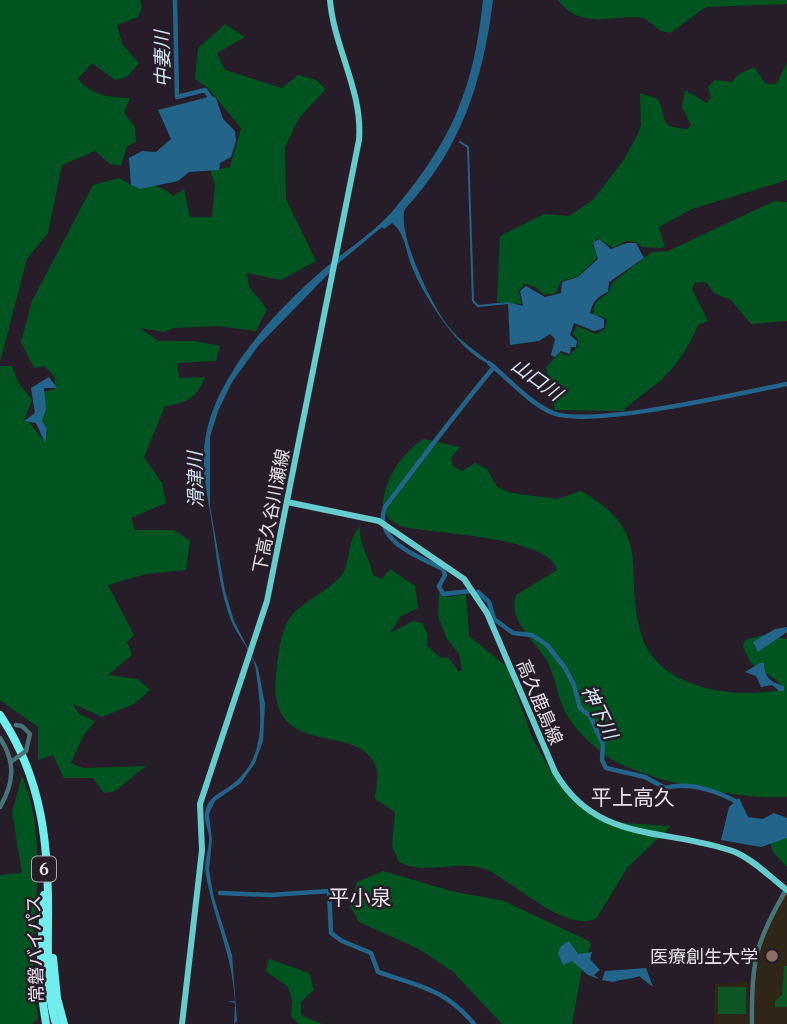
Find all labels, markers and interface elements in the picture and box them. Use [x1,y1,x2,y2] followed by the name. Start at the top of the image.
[149,28,174,88] water label: 中妻川
[507,353,569,407] water label: 山口川
[248,447,294,575] street label: 下高久谷川瀬線
[182,449,207,509] water label: 滑津川
[512,656,568,748] street label: 高久鹿島線
[577,681,624,745] water label: 神下川
[591,784,675,811] district label: 平上高久
[32,856,56,882] road number: 6
[329,884,392,911] district label: 平小泉
[22,895,48,1003] street label: 常磐バイパス
[650,945,758,968] place label: 医療創生大学
[764,948,780,964] marker: 医療創生大学

